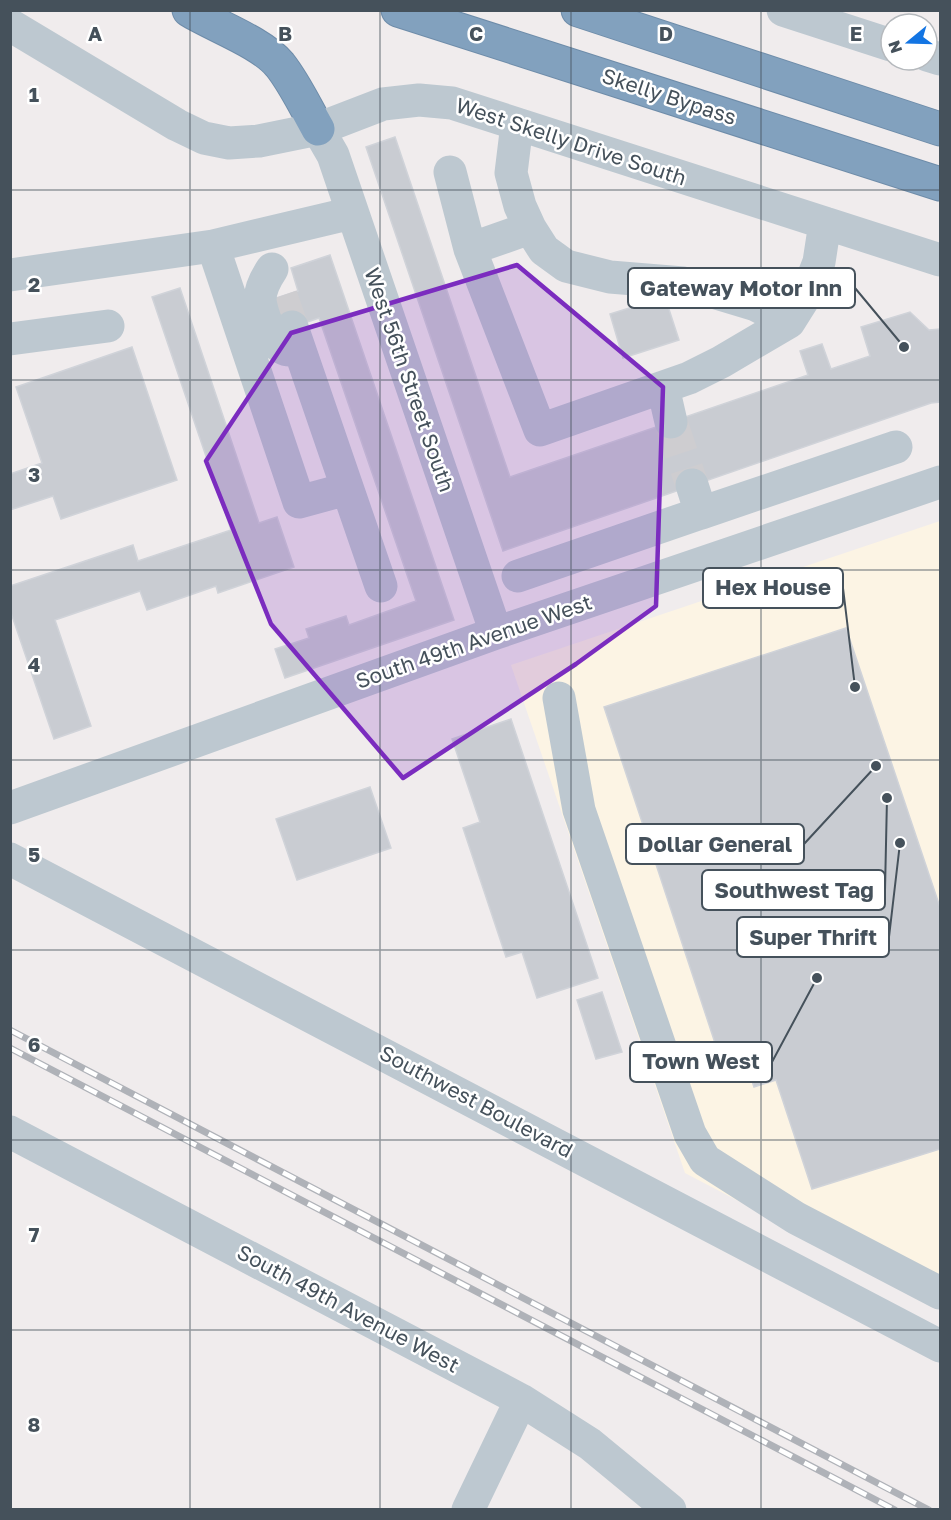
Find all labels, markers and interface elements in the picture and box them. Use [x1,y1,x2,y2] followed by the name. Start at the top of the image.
[879,12,939,72] north arrow
[88,21,102,45] text: A
[278,21,292,45] text: B
[469,21,483,45] text: C
[659,21,673,45] text: D
[850,21,862,45] text: E
[883,38,906,56] text: N
[599,62,740,130] street label: Skelly Bypass
[29,82,39,106] text: 1
[453,91,690,191] street label: West Skelly Drive South
[359,264,461,495] street label: West 56th Street South
[628,268,855,308] callout: Gateway Motor Inn
[28,272,40,296] text: 2
[640,274,842,301] text: Gateway Motor Inn
[28,462,40,486] text: 3
[703,568,843,608] callout: Hex House
[715,573,831,600] text: Hex House
[352,588,595,694] street label: South 49th Avenue West
[28,652,40,676] text: 4
[626,824,804,864] callout: Dollar General
[638,830,792,857] text: Dollar General
[28,842,40,866] text: 5
[702,870,885,910] callout: Southwest Tag
[714,876,874,903] text: Southwest Tag
[737,917,889,957] callout: Super Thrift
[749,923,877,950] text: Super Thrift
[28,1032,40,1056] text: 6
[375,1039,578,1163] street label: Southwest Boulevard
[630,1042,772,1082] callout: Town West
[642,1047,760,1074] text: Town West
[29,1222,40,1246] text: 7
[233,1238,464,1378] street label: South 49th Avenue West
[28,1412,40,1436] text: 8

